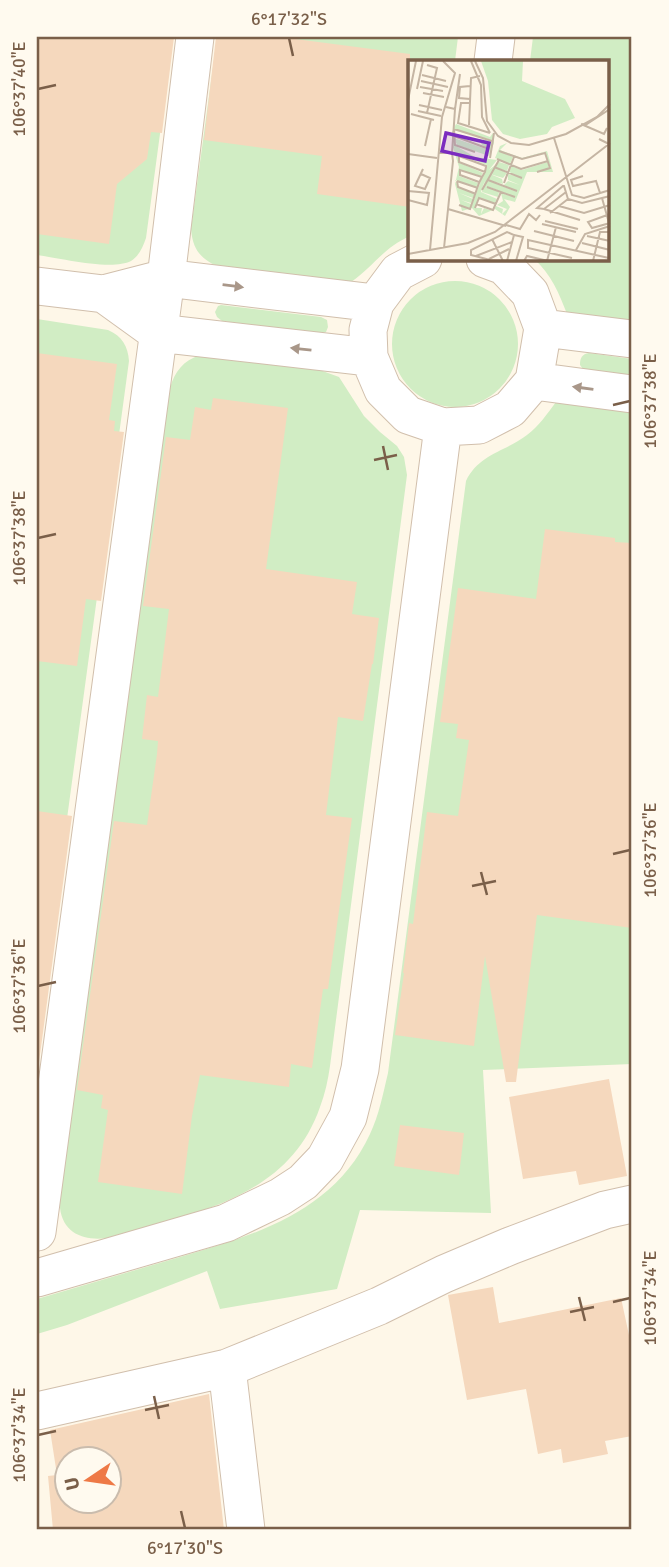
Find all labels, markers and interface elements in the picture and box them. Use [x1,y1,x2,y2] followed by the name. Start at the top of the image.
[251,8,327,30] text: 6°17'32"S
[8,41,30,137] text: 106°37'40"E
[408,60,610,261] inset map
[222,280,244,291] one-way arrow
[290,343,312,354] one-way arrow
[639,353,661,449] text: 106°37'38"E
[572,382,594,393] one-way arrow
[8,490,30,586] text: 106°37'38"E
[639,802,661,898] text: 106°37'36"E
[8,938,30,1034] text: 106°37'36"E
[639,1250,661,1346] text: 106°37'34"E
[8,1387,30,1483] text: 106°37'34"E
[52,1444,122,1514] north arrow
[59,1475,86,1493] text: U
[147,1537,223,1559] text: 6°17'30"S

